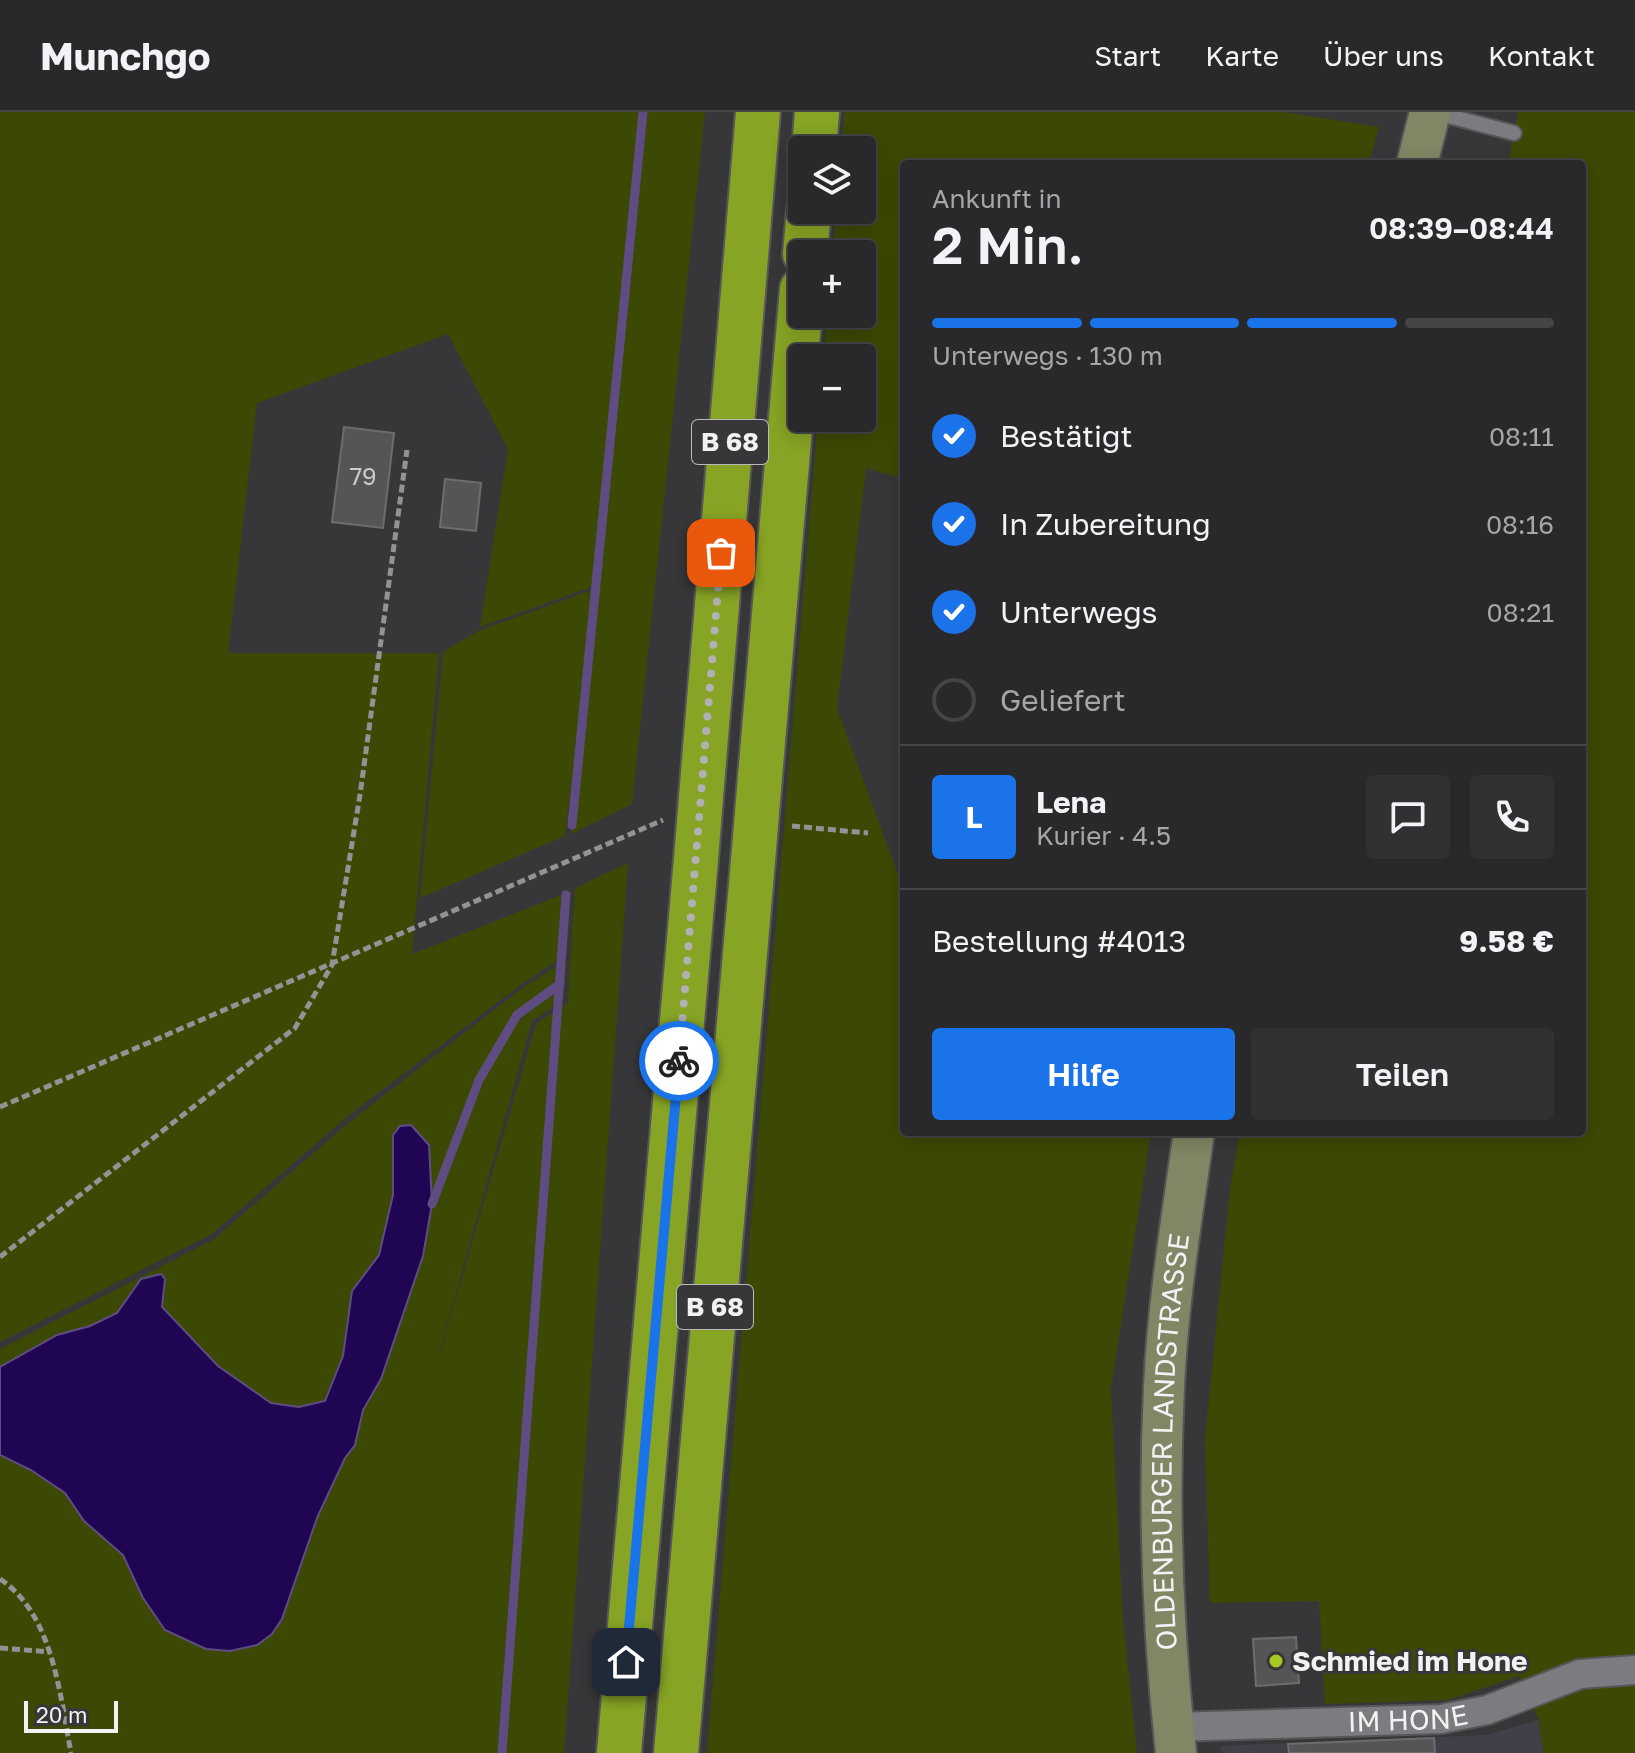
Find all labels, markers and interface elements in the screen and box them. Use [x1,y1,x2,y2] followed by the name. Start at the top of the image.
[40,33,210,78] text: Munchgo
[1094,39,1161,72] text: Start
[1205,39,1279,72] text: Karte
[1323,39,1444,72] text: Über uns
[1488,39,1595,72] text: Kontakt
[788,136,876,432] map controls
[788,136,876,224] button: layers
[932,183,1061,214] text: Ankunft in
[1369,210,1554,246] text: 08:39–08:44
[932,213,1084,275] text: 2 Min.
[788,240,876,328] button: +
[932,340,1163,371] text: Unterwegs · 130 m
[788,344,876,432] button: −
[932,414,976,458] icon: check
[1000,418,1133,454] text: Bestätigt
[692,420,768,464] road number: B 68
[1489,421,1554,452] text: 08:11
[349,461,377,490] house number: 79
[932,502,976,546] icon: check
[1000,506,1211,542] text: In Zubereitung
[1486,509,1554,540] text: 08:16
[687,519,755,587] pin
[699,531,743,575] icon: bag
[932,590,976,634] icon: check
[1000,594,1158,630] text: Unterwegs
[1487,597,1554,628] text: 08:21
[1000,682,1126,718] text: Geliefert
[1366,775,1450,859] button: chat
[1470,775,1554,859] button: phone
[1036,784,1106,820] text: Lena
[965,799,983,835] text: L
[1036,820,1171,851] text: Kurier · 4.5
[932,923,1186,959] text: Bestellung #4013
[1459,923,1554,959] text: 9.58 €
[639,1021,719,1101] courier
[932,1028,1235,1120] button: Hilfe
[1251,1028,1554,1120] button: Teilen
[657,1039,701,1083] icon: bike
[1144,1231,1195,1651] street label: OLDENBURGER LANDSTRASSE
[677,1285,753,1329] road number: B 68
[592,1628,660,1696] pin
[604,1640,648,1684] icon: home
[1292,1644,1527,1677] place label: Schmied im Hone
[1267,1652,1285,1670] marker: Schmied im Hone
[24,1697,118,1733] scale bar
[1347,1697,1471,1738] street label: IM HONE
[36,1701,87,1728] text: 20 m

